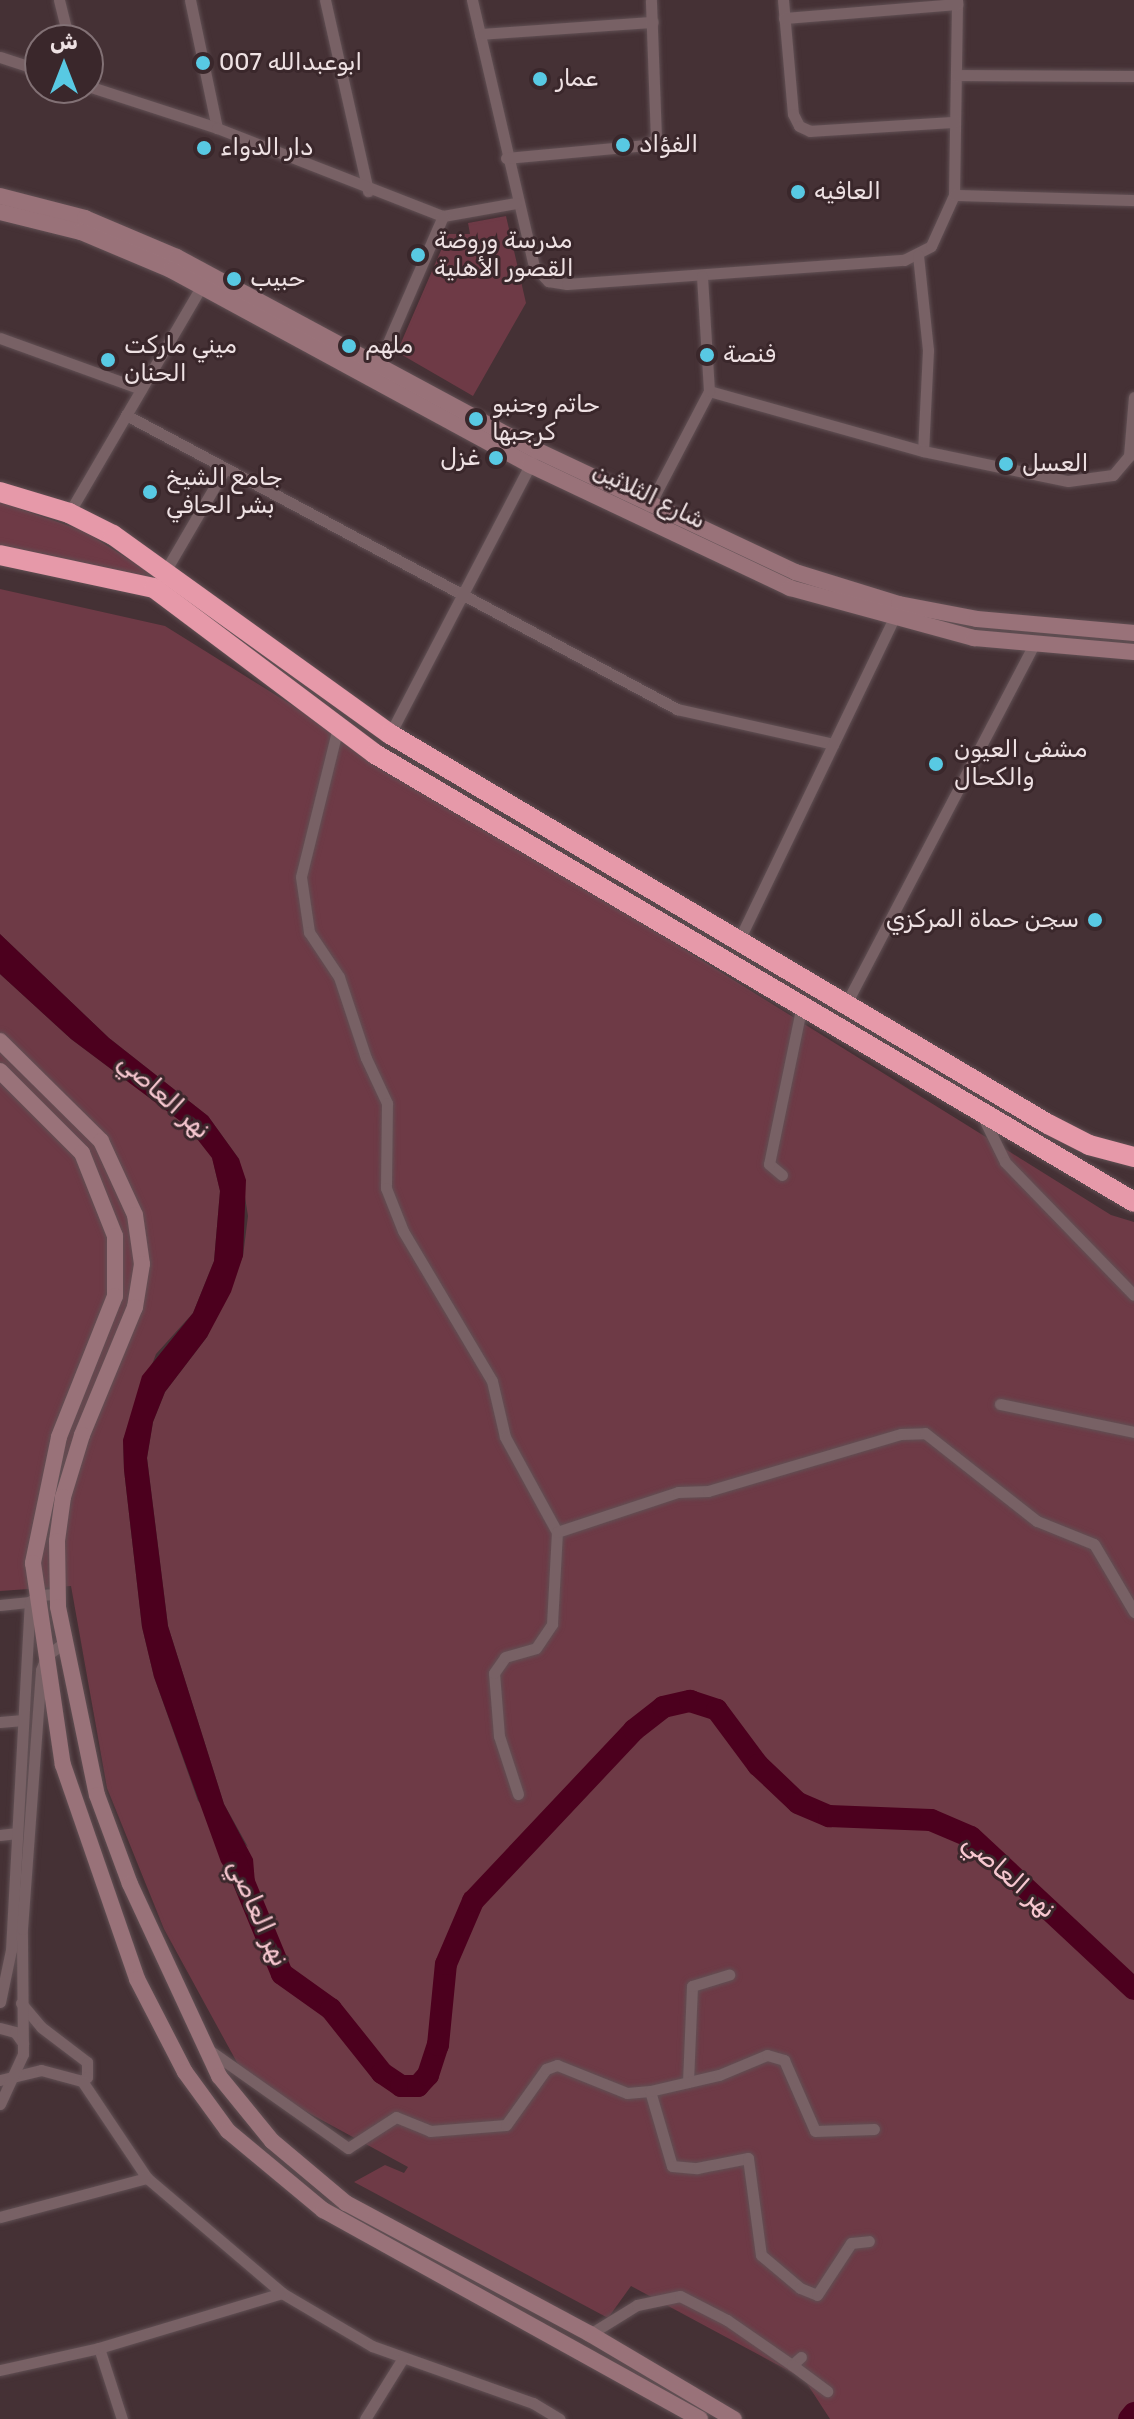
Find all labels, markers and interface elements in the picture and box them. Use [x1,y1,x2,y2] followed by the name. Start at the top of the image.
[24,24,104,104] north arrow
[50,28,78,55] text: ش
[219,49,362,77] place label: ابوعبدالله 007
[194,54,212,72] marker: ابوعبدالله 007
[556,65,598,93] place label: عمار
[531,70,549,88] marker: عمار
[639,131,698,159] place label: الفؤاد
[220,134,313,162] place label: دار الدواء
[614,136,632,154] marker: الفؤاد
[195,139,213,157] marker: دار الدواء
[814,178,881,206] place label: العافيه
[789,183,807,201] marker: العافيه
[434,227,574,283] place label: مدرسة وروضة القصور الأهلية
[409,246,427,264] marker: مدرسة وروضة القصور الأهلية
[250,265,305,293] place label: حبيب
[225,270,243,288] marker: حبيب
[124,332,237,388] place label: ميني ماركت الحنان
[365,332,413,360] place label: ملهم
[340,337,358,355] marker: ملهم
[723,341,776,369] place label: فنصة
[698,346,716,364] marker: فنصة
[99,351,117,369] marker: ميني ماركت الحنان
[492,391,600,447] place label: حاتم وجنبو كرجبها
[467,410,485,428] marker: حاتم وجنبو كرجبها
[440,444,480,472] place label: غزل
[487,449,505,467] marker: غزل
[1022,450,1089,478] place label: العسل
[997,455,1015,473] marker: العسل
[588,456,710,536] street label: شارع الثلاثين
[166,464,283,520] place label: جامع الشيخ بشر الحافي
[141,483,159,501] marker: جامع الشيخ بشر الحافي
[954,736,1087,792] place label: مشفى العيون والكحال
[925,753,947,775] marker: مشفى العيون والكحال
[886,906,1079,934] place label: سجن حماة المركزي
[1086,911,1104,929] marker: سجن حماة المركزي
[111,1046,217,1146] water label: نهر العاصي
[956,1827,1062,1925] water label: نهر العاصي
[221,1855,295,1971] water label: نهر العاصي

